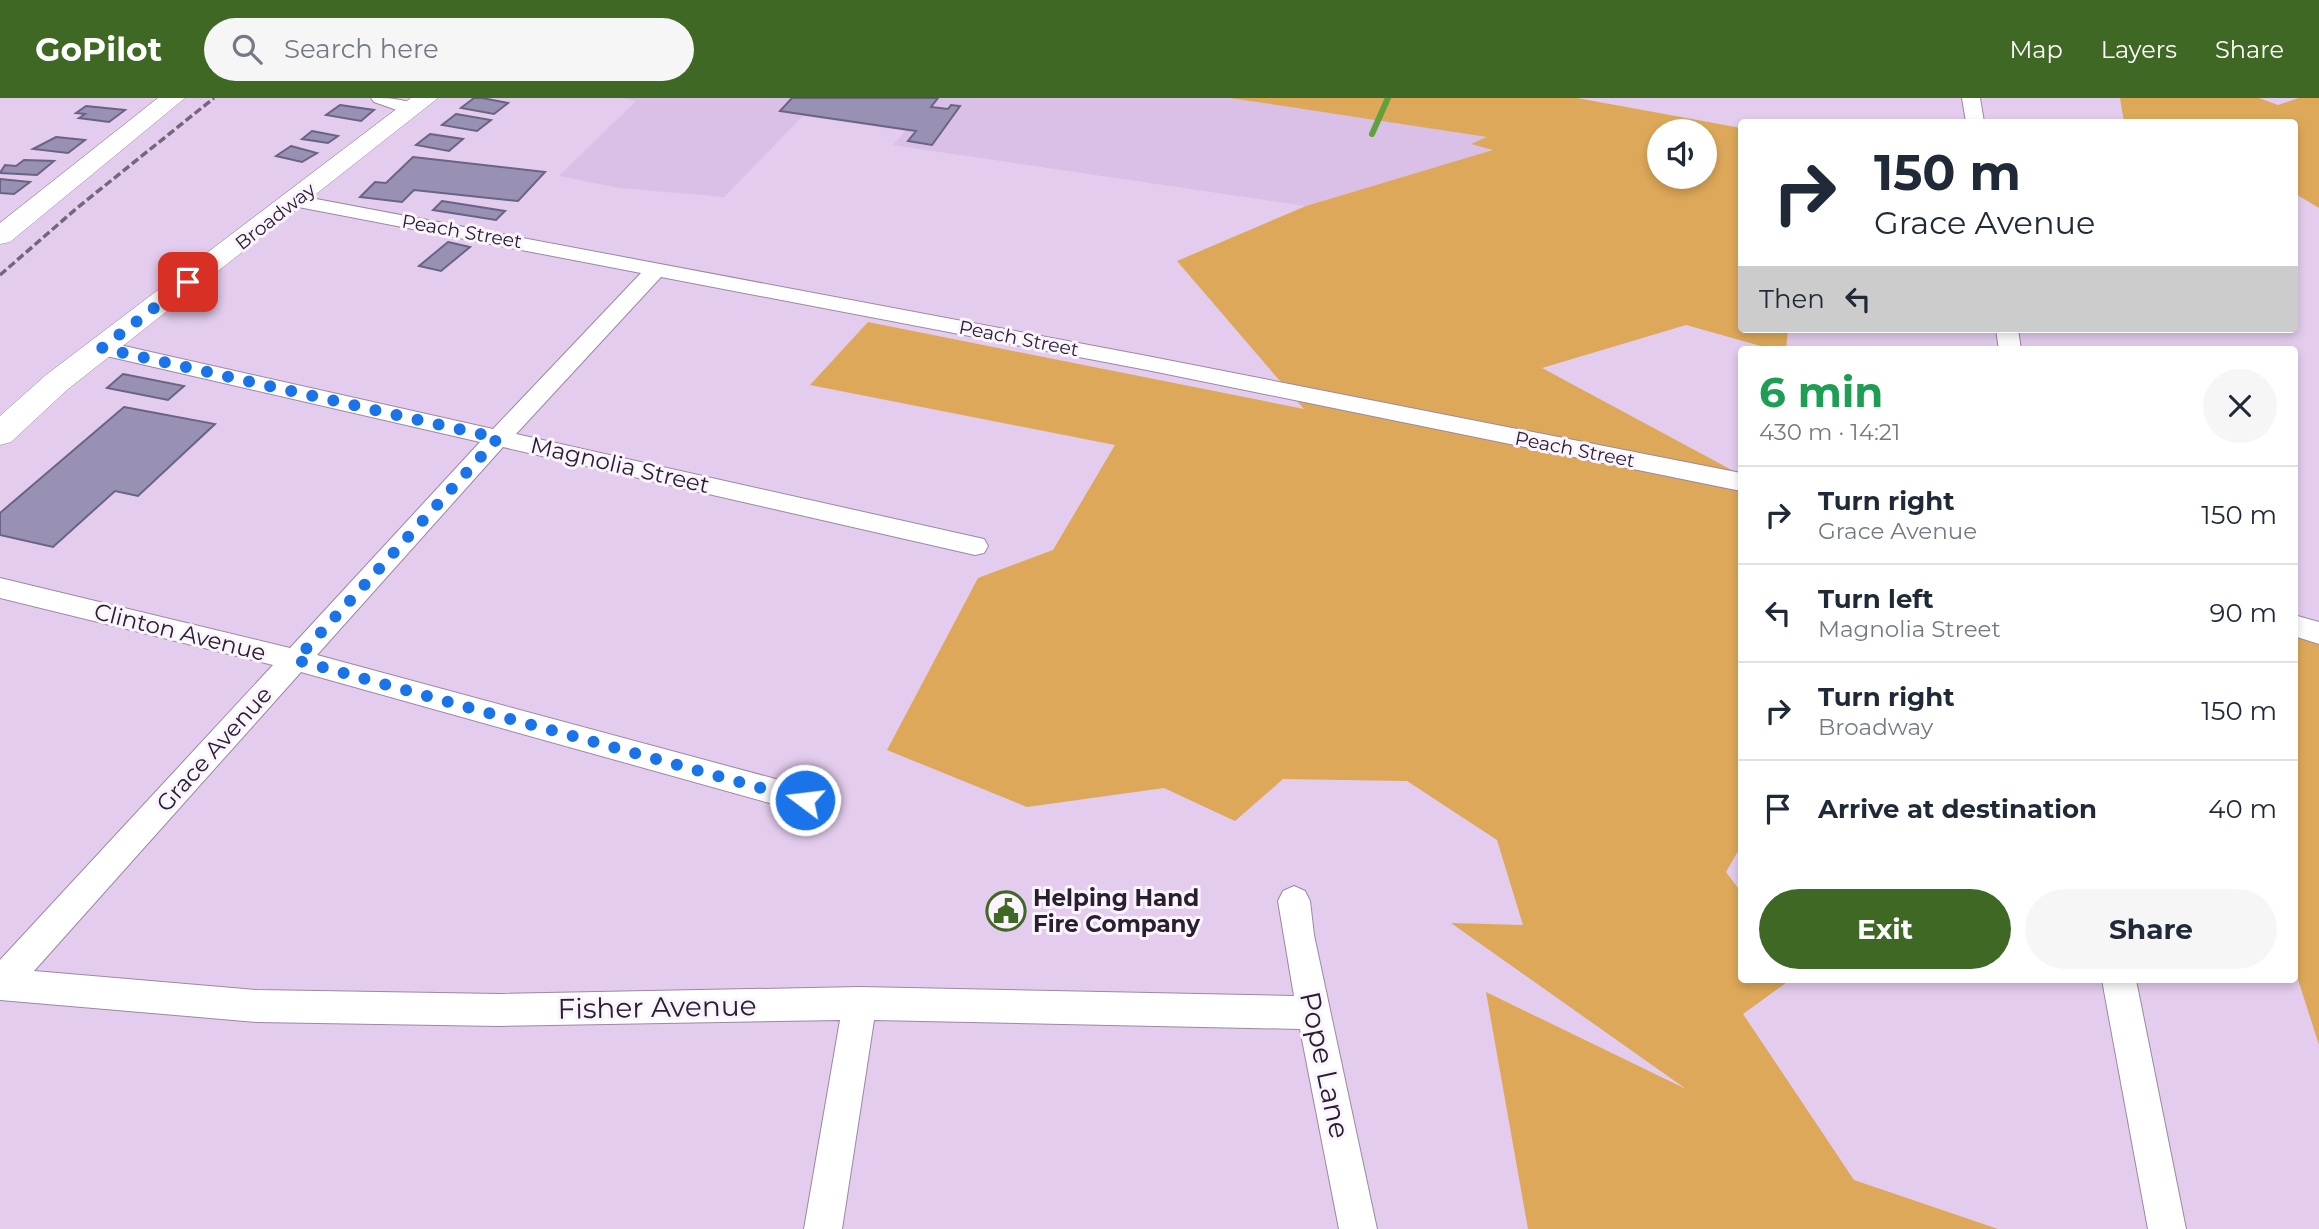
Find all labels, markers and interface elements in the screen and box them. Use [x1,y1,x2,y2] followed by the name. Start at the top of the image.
[204,18,694,81] search box
[35,29,162,69] text: GoPilot
[228,30,266,68] icon: search
[284,33,439,65] text: Search here
[2009,35,2063,64] text: Map
[2101,35,2177,64] text: Layers
[2215,35,2284,64] text: Share
[1647,119,1717,189] map controls
[1647,119,1717,189] button: sound
[1874,143,2021,202] text: 150 m
[1759,147,1850,238] icon: right
[231,178,320,255] street label: Broadway
[1874,203,2095,242] text: Grace Avenue
[400,210,524,253] street label: Peach Street
[158,252,218,312] pin
[169,263,207,301] icon: arrive
[1839,280,1877,318] icon: left
[1759,283,1825,315] text: Then
[957,316,1081,361] street label: Peach Street
[1759,366,1883,418] text: 6 min
[2203,369,2277,443] button: close
[1759,418,1900,446] text: 430 m · 14:21
[1513,427,1637,472] street label: Peach Street
[528,431,712,499] street label: Magnolia Street
[1818,485,1954,517] text: Turn right
[1759,496,1797,534] icon: right
[2201,499,2277,531] text: 150 m
[1818,517,1977,545] text: Grace Avenue
[1818,583,1934,615] text: Turn left
[1759,594,1797,632] icon: left
[91,597,269,667] street label: Clinton Avenue
[2210,597,2277,629] text: 90 m
[1818,615,2001,643] text: Magnolia Street
[150,681,278,817] street label: Grace Avenue
[1818,681,1954,713] text: Turn right
[1759,692,1797,730] icon: right
[2201,695,2277,727] text: 150 m
[1818,713,1933,741] text: Broadway
[768,763,842,837] position arrow
[1759,790,1797,828] icon: arrive
[1818,793,2097,825] text: Arrive at destination
[2208,793,2277,825] text: 40 m
[1033,884,1200,938] place label: Helping Hand Fire Company
[1759,889,2011,969] button: Exit
[2025,889,2277,969] button: Share
[985,890,1027,932] public building icon: Helping Hand Fire Company
[557,988,757,1026] street label: Fisher Avenue
[1293,988,1357,1142] street label: Pope Lane

